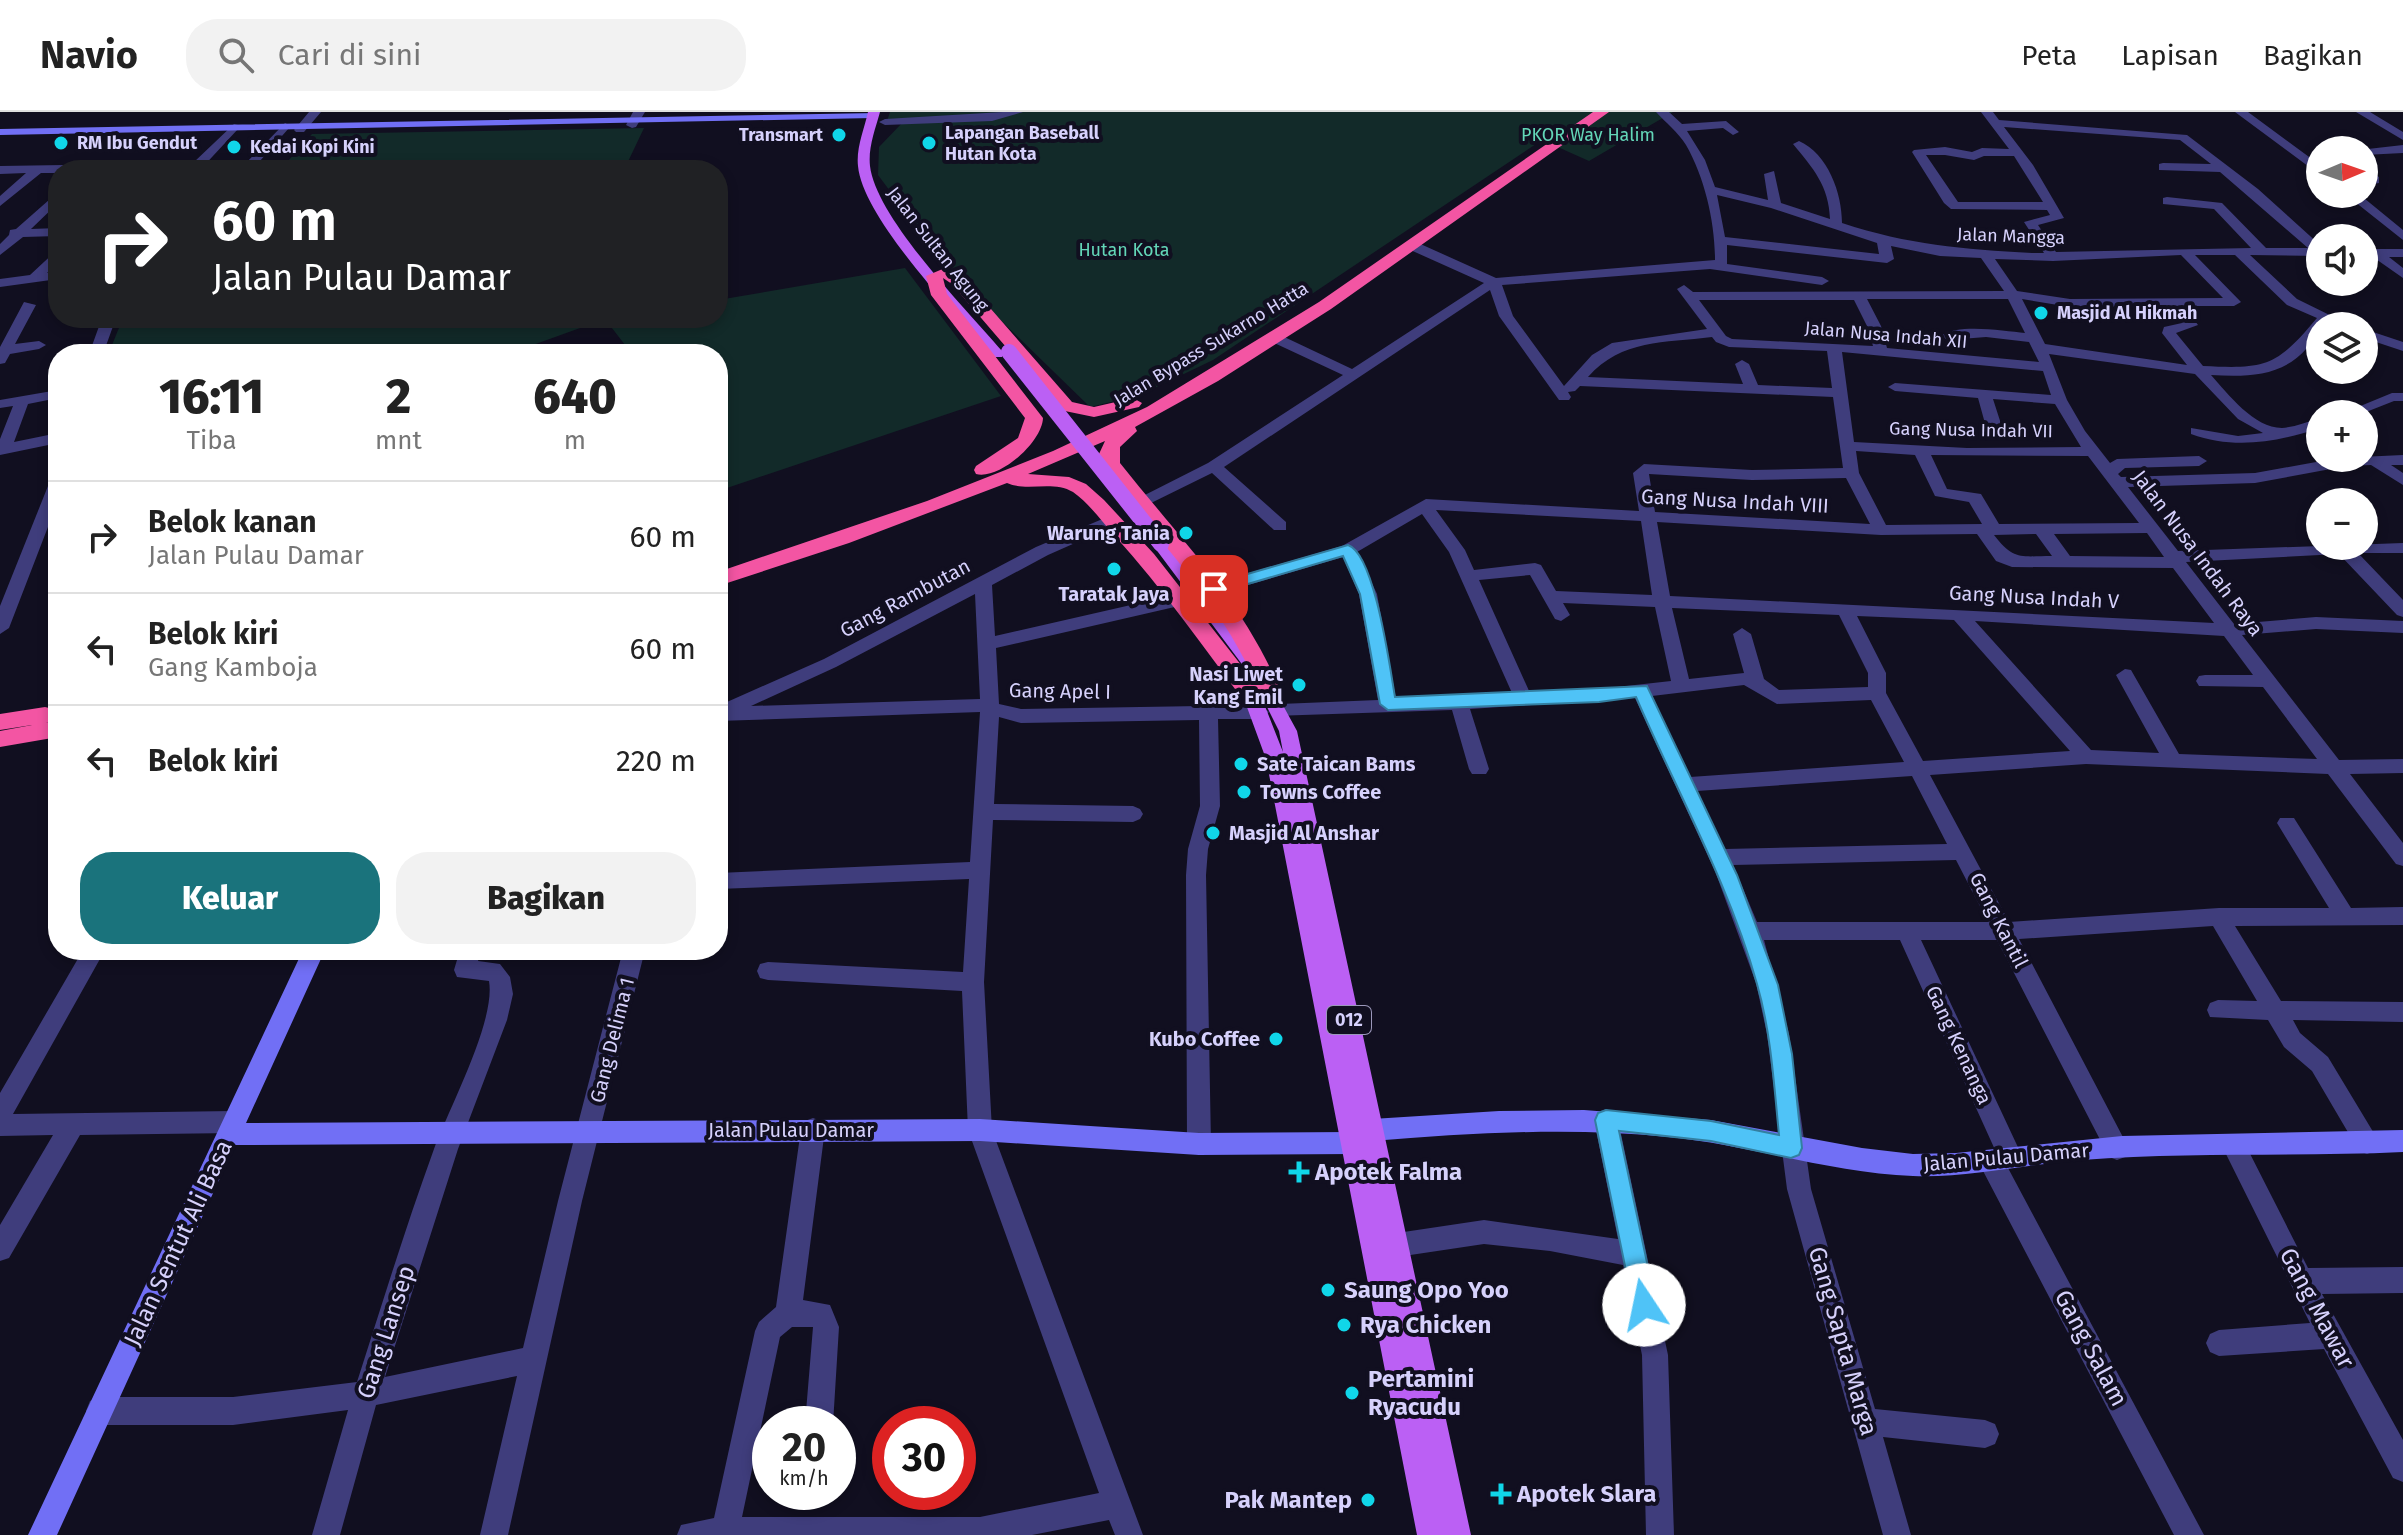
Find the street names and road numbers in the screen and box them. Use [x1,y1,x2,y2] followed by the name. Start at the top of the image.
[882,182,994,316] street label: Jalan Sultan Agung
[1957,223,2065,249] street label: Jalan Mangga
[1110,277,1312,411] street label: Jalan Bypass Sukarno Hatta
[1804,317,1968,353] street label: Jalan Nusa Indah XII
[1889,418,2053,442] street label: Gang Nusa Indah VII
[2128,465,2268,641] street label: Jalan Nusa Indah Raya
[1641,484,1829,518] street label: Gang Nusa Indah VIII
[836,554,974,642] street label: Gang Rambutan
[1948,581,2120,613] street label: Gang Nusa Indah V
[1009,678,1111,704] street label: Gang Apel I
[1965,868,2033,972] street label: Gang Kantil
[585,975,639,1105] street label: Gang Delima 1
[1921,982,1997,1108] street label: Gang Kenanga
[1327,1006,1371,1034] road number: 012
[708,1118,874,1142] street label: Jalan Pulau Damar
[118,1136,238,1350] street label: Jalan Sentut Ali Basa
[1922,1138,2090,1176] street label: Jalan Pulau Damar
[1803,1243,1883,1439] street label: Gang Sapta Marga
[2274,1243,2361,1373] street label: Gang Mawar
[351,1262,421,1402] street label: Gang Lansep
[2049,1285,2133,1411] street label: Gang Salam

